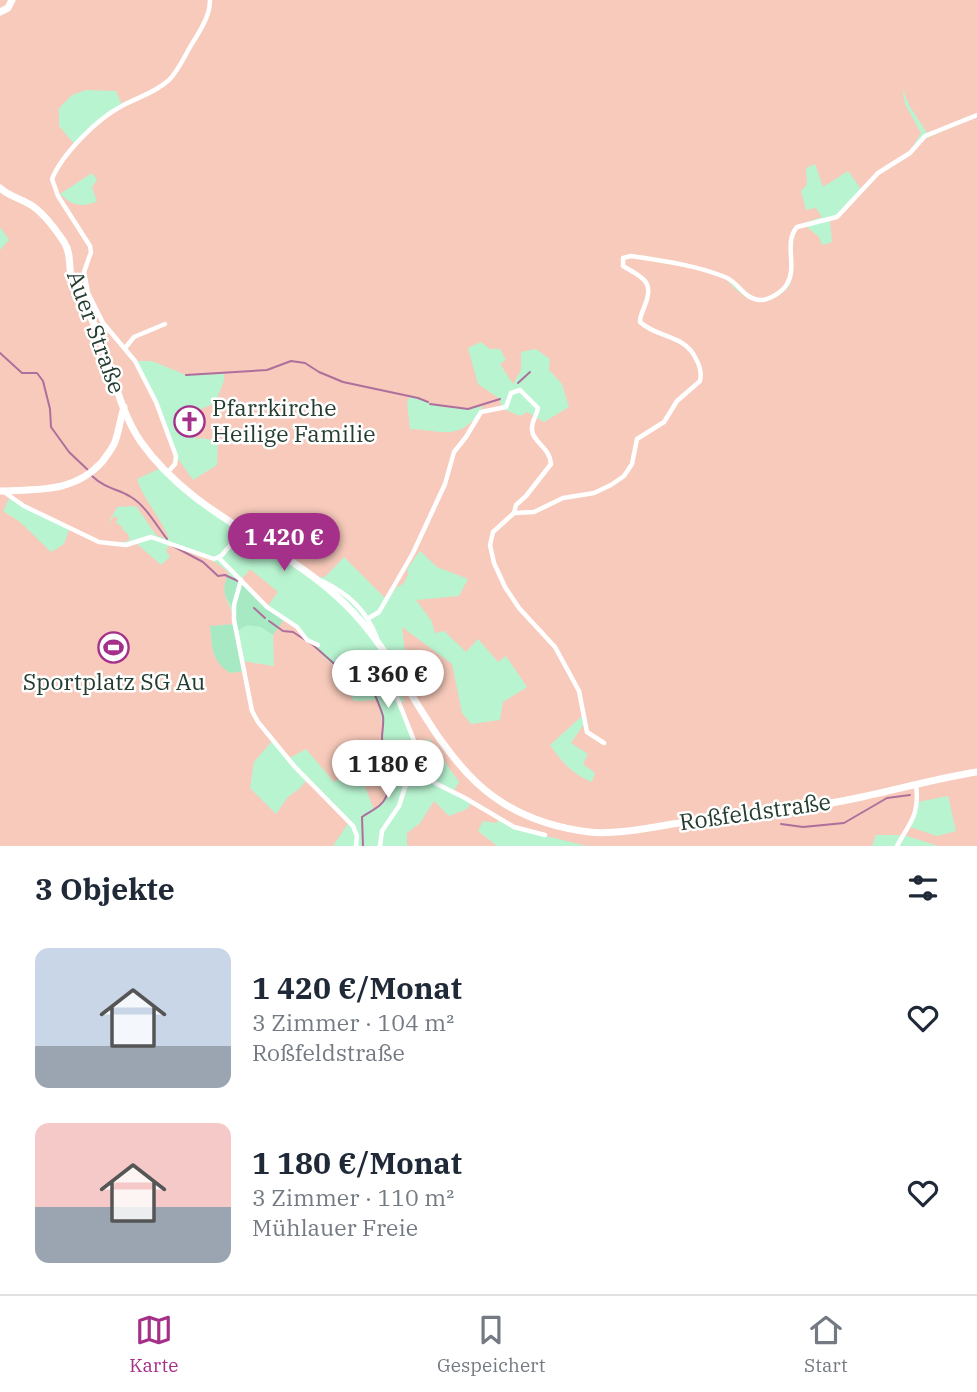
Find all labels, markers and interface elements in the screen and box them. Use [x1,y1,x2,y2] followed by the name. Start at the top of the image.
[61,266,133,397] street label: Auer Straße
[212,392,376,448] place label: Pfarrkirche Heilige Familie
[172,404,206,438] church icon: Pfarrkirche Heilige Familie
[219,514,349,573] pin: 1 420 €
[244,521,324,551] text: 1 420 €
[97,631,131,665] sports icon: Sportplatz SG Au
[323,650,453,710] pin: 1 360 €
[348,658,428,688] text: 1 360 €
[23,666,205,696] place label: Sportplatz SG Au
[323,740,453,800] pin: 1 180 €
[348,748,428,778] text: 1 180 €
[677,786,833,836] street label: Roßfeldstraße
[35,869,175,908] text: 3 Objekte
[904,869,942,907] icon: filters
[252,968,462,1007] text: 1 420 €/Monat
[91,976,175,1060] icon: home
[904,999,942,1037] icon: heart
[252,1007,454,1037] text: 3 Zimmer · 104 m²
[252,1037,405,1067] text: Roßfeldstraße
[252,1143,462,1182] text: 1 180 €/Monat
[91,1151,175,1235] icon: home
[904,1174,942,1212] icon: heart
[252,1182,454,1212] text: 3 Zimmer · 110 m²
[252,1212,418,1242] text: Mühlauer Freie
[129,1311,178,1377] tab: Karte
[437,1311,545,1377] tab: Gespeichert
[804,1311,848,1377] tab: Start

